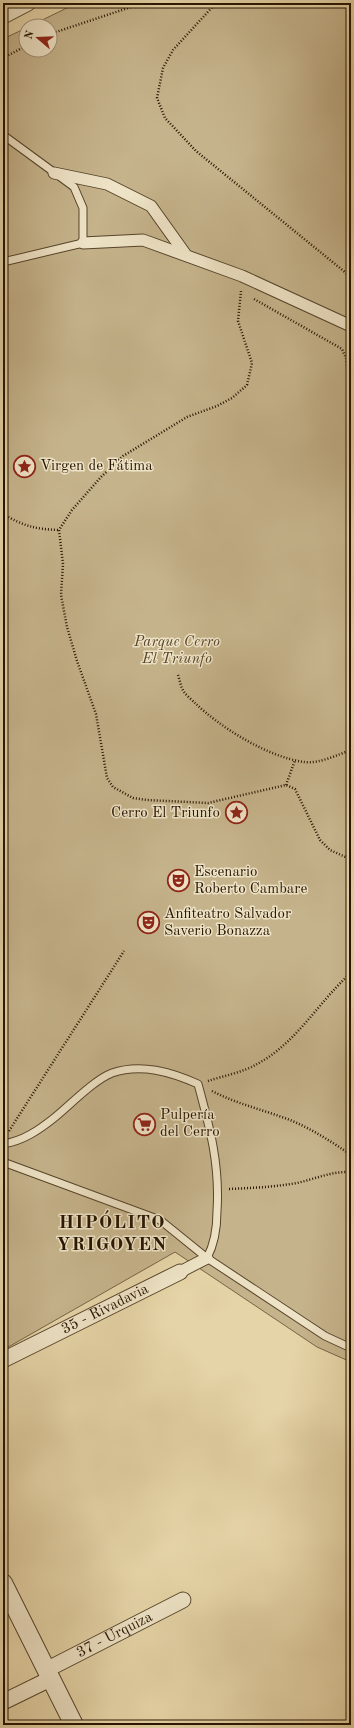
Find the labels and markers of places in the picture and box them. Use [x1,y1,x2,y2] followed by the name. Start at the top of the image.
[12,453,38,479] place icon: Virgen de Fátima
[40,459,153,474] place label: Virgen de Fátima
[223,800,249,826] place icon: Cerro El Triunfo
[111,806,220,821] place label: Cerro El Triunfo
[194,865,307,897] place label: Escenario Roberto Cambare
[165,868,191,894] theatre icon: Escenario Roberto Cambare
[164,907,291,939] place label: Anfiteatro Salvador Saverio Bonazza
[135,910,161,936] theatre icon: Anfiteatro Salvador Saverio Bonazza
[160,1108,220,1140] place label: Pulpería del Cerro
[132,1111,158,1137] supermarket icon: Pulpería del Cerro

